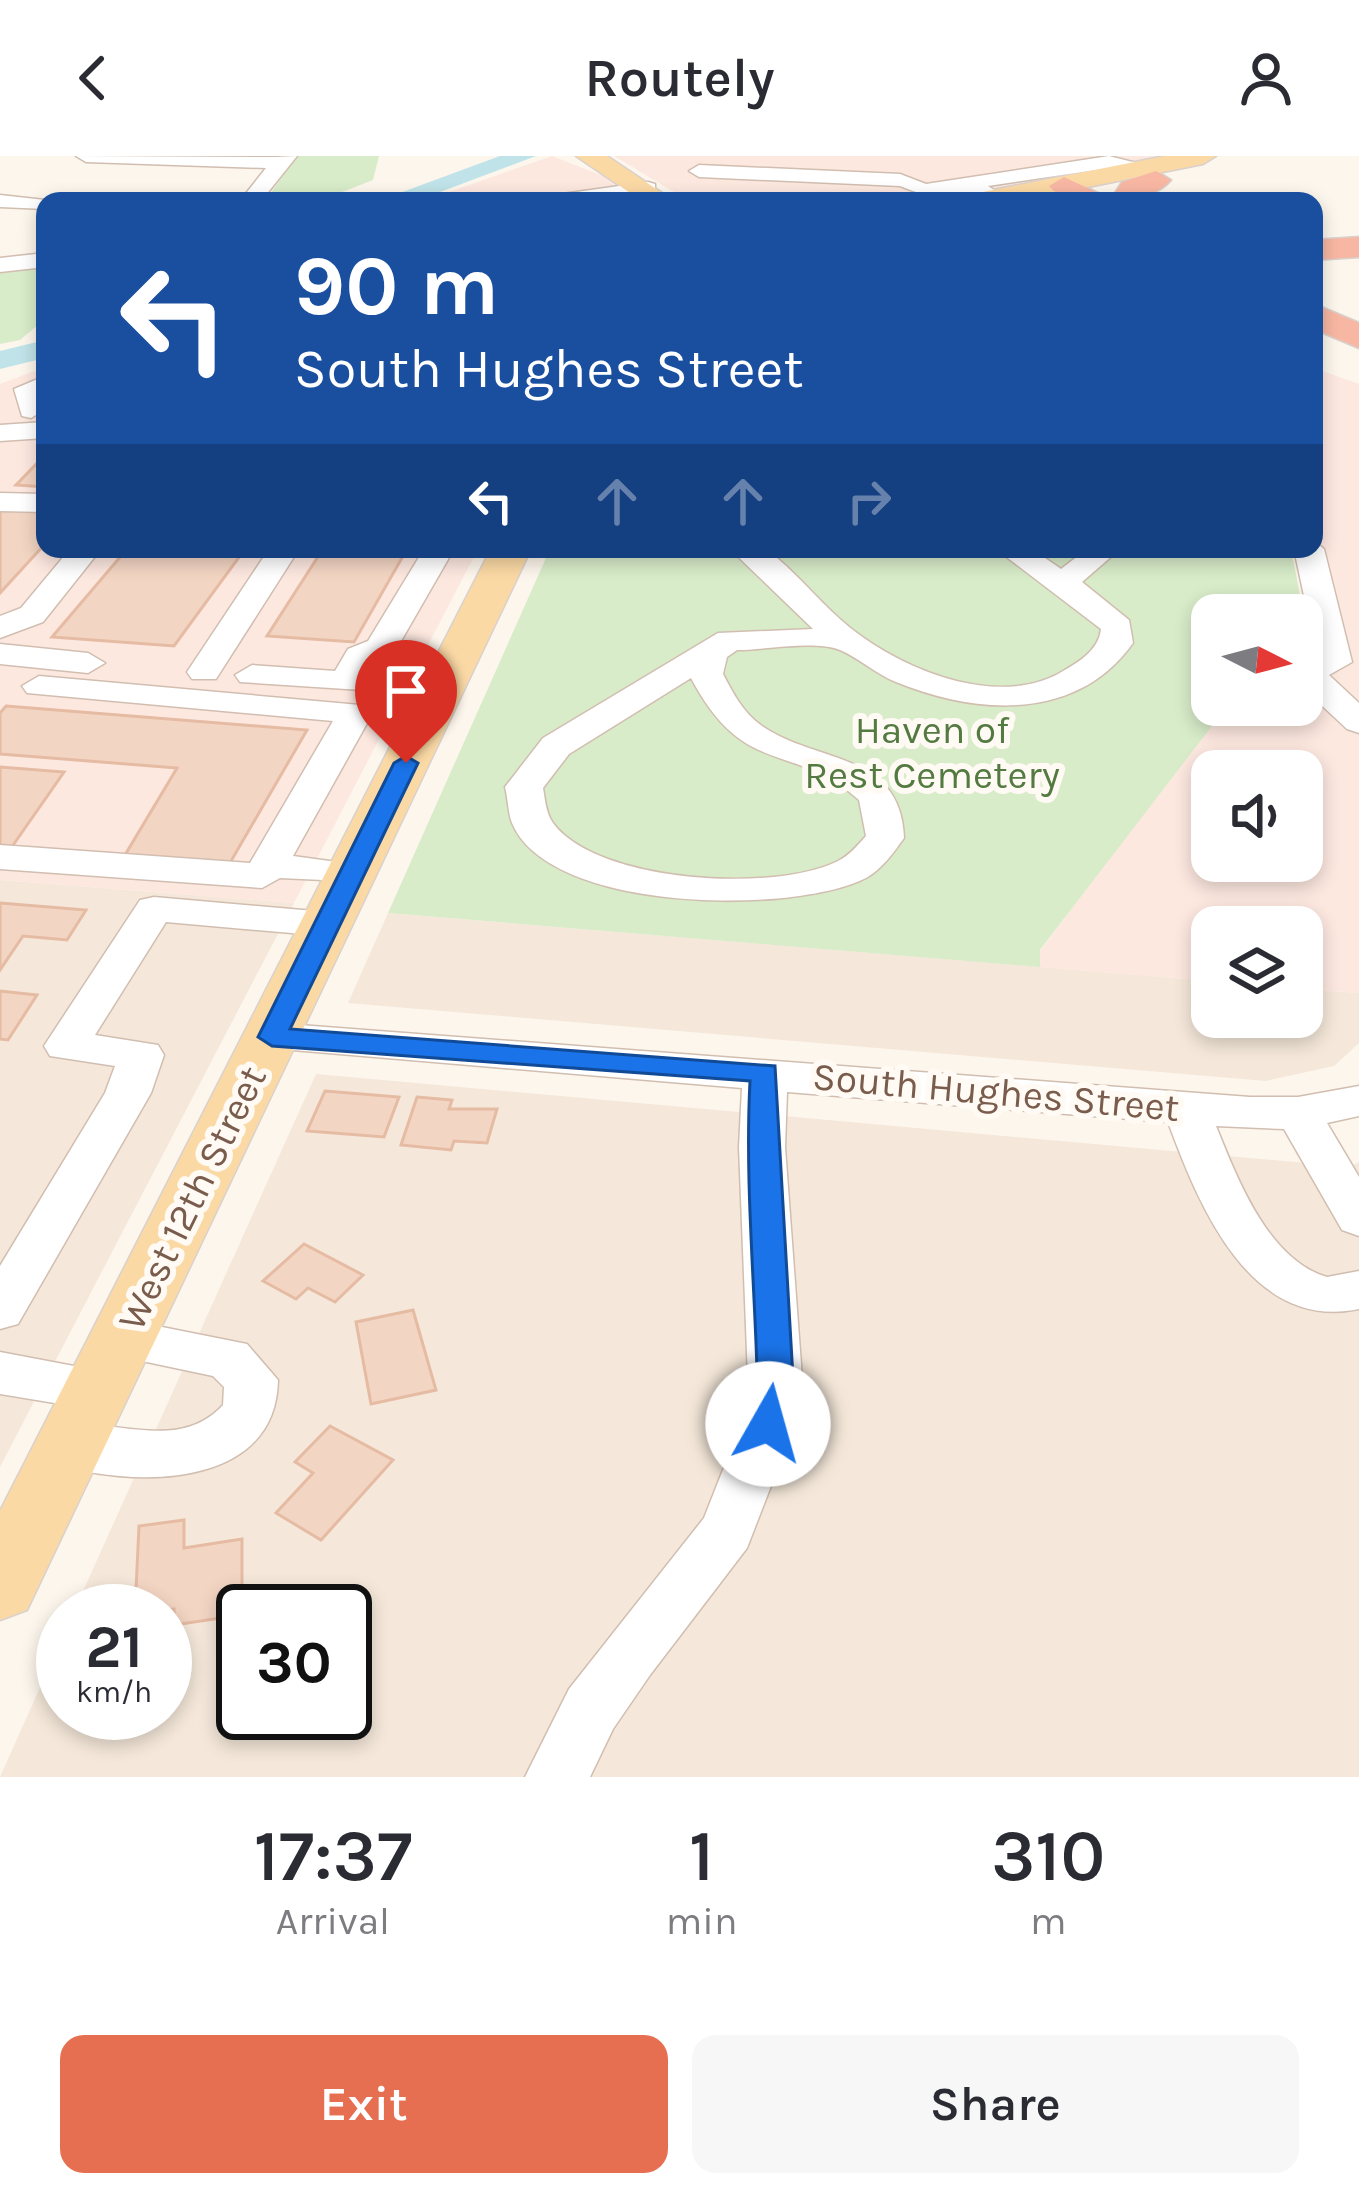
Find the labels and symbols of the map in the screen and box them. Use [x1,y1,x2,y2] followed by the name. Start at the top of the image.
[1191,594,1323,726] north arrow
[355,640,457,763] pin
[804,707,1060,798] park label: Haven of Rest Cemetery
[811,1053,1181,1131] street label: South Hughes Street
[108,1058,276,1338] street label: West 12th Street
[705,1361,831,1487] position arrow
[216,1584,372,1740] speed limit sign: 30

